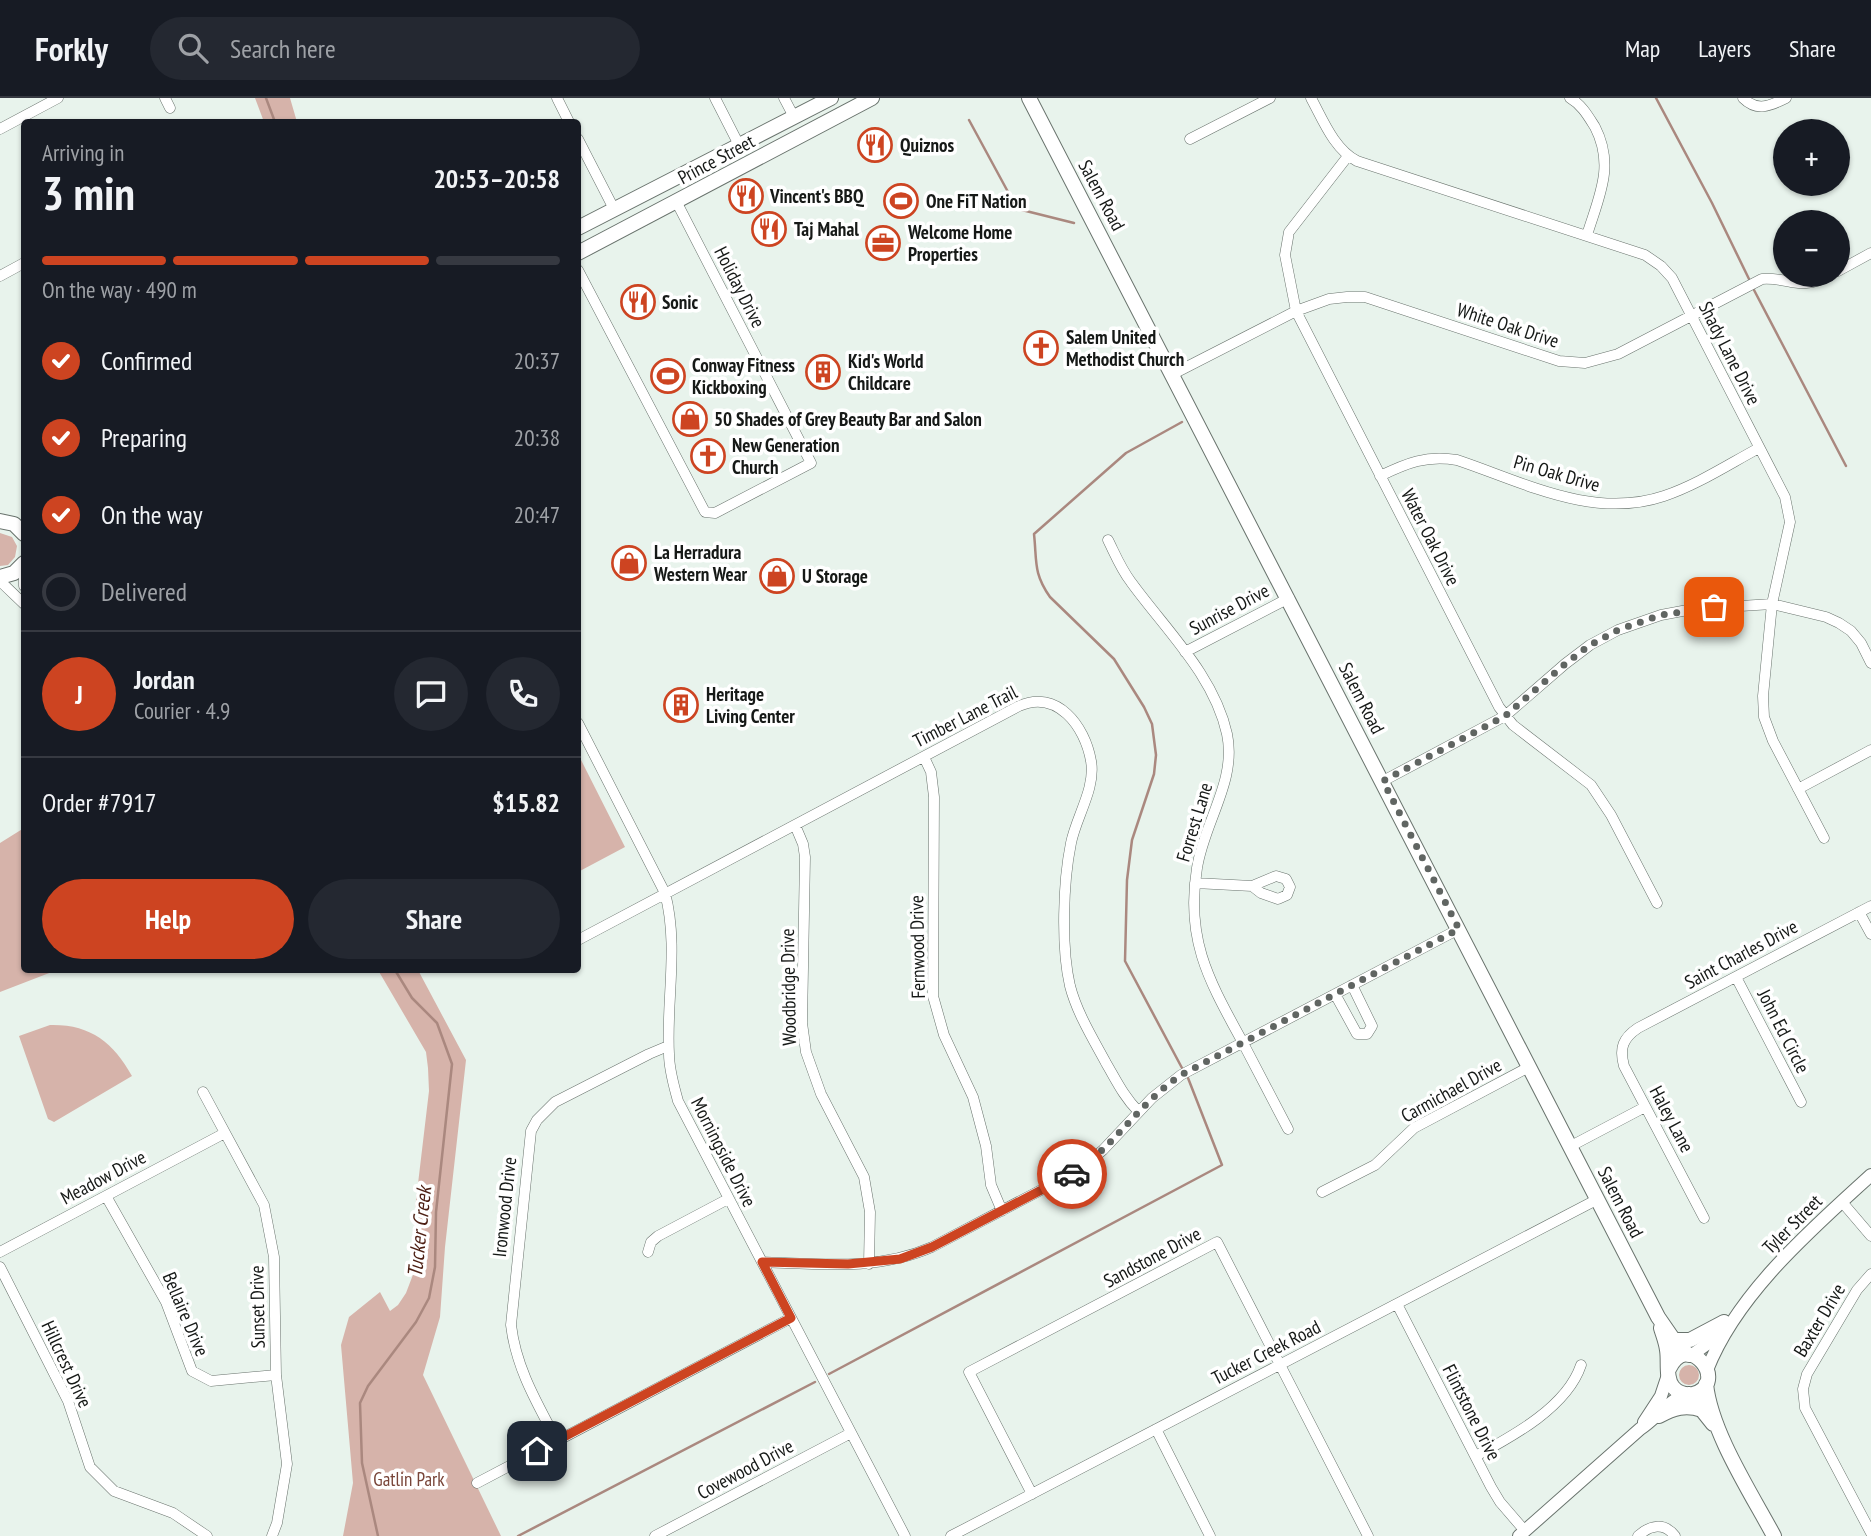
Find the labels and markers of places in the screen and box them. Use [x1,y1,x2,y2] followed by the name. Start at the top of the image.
[856,126,894,164] restaurant icon: Quiznos
[900,133,954,157] place label: Quiznos
[727,177,765,215] restaurant icon: Vincent's BBQ
[882,182,920,220] sports icon: One FiT Nation
[769,184,864,208] place label: Vincent's BBQ
[926,189,1026,213] place label: One FiT Nation
[750,210,788,248] restaurant icon: Taj Mahal
[794,217,859,241] place label: Taj Mahal
[907,220,1012,266] place label: Welcome Home Properties
[864,224,902,262] office icon: Welcome Home Properties
[619,283,657,321] restaurant icon: Sonic
[662,290,699,314] place label: Sonic
[1066,325,1184,371] place label: Salem United Methodist Church
[1022,329,1060,367] church icon: Salem United Methodist Church
[848,349,924,395] place label: Kid's World Childcare
[692,353,795,399] place label: Conway Fitness Kickboxing
[804,353,842,391] building icon: Kid's World Childcare
[649,357,687,395] sports icon: Conway Fitness Kickboxing
[671,400,709,438] shop icon: 50 Shades of Grey Beauty Bar and Salon
[714,407,982,431] place label: 50 Shades of Grey Beauty Bar and Salon
[732,433,840,479] place label: New Generation Church
[689,437,727,475] church icon: New Generation Church
[653,540,748,586] place label: La Herradura Western Wear
[610,544,648,582] shop icon: La Herradura Western Wear
[758,557,796,595] shop icon: U Storage
[802,564,868,588] place label: U Storage
[1684,577,1744,637] pin
[706,682,795,728] place label: Heritage Living Center
[662,686,700,724] building icon: Heritage Living Center
[507,1421,567,1481] pin

